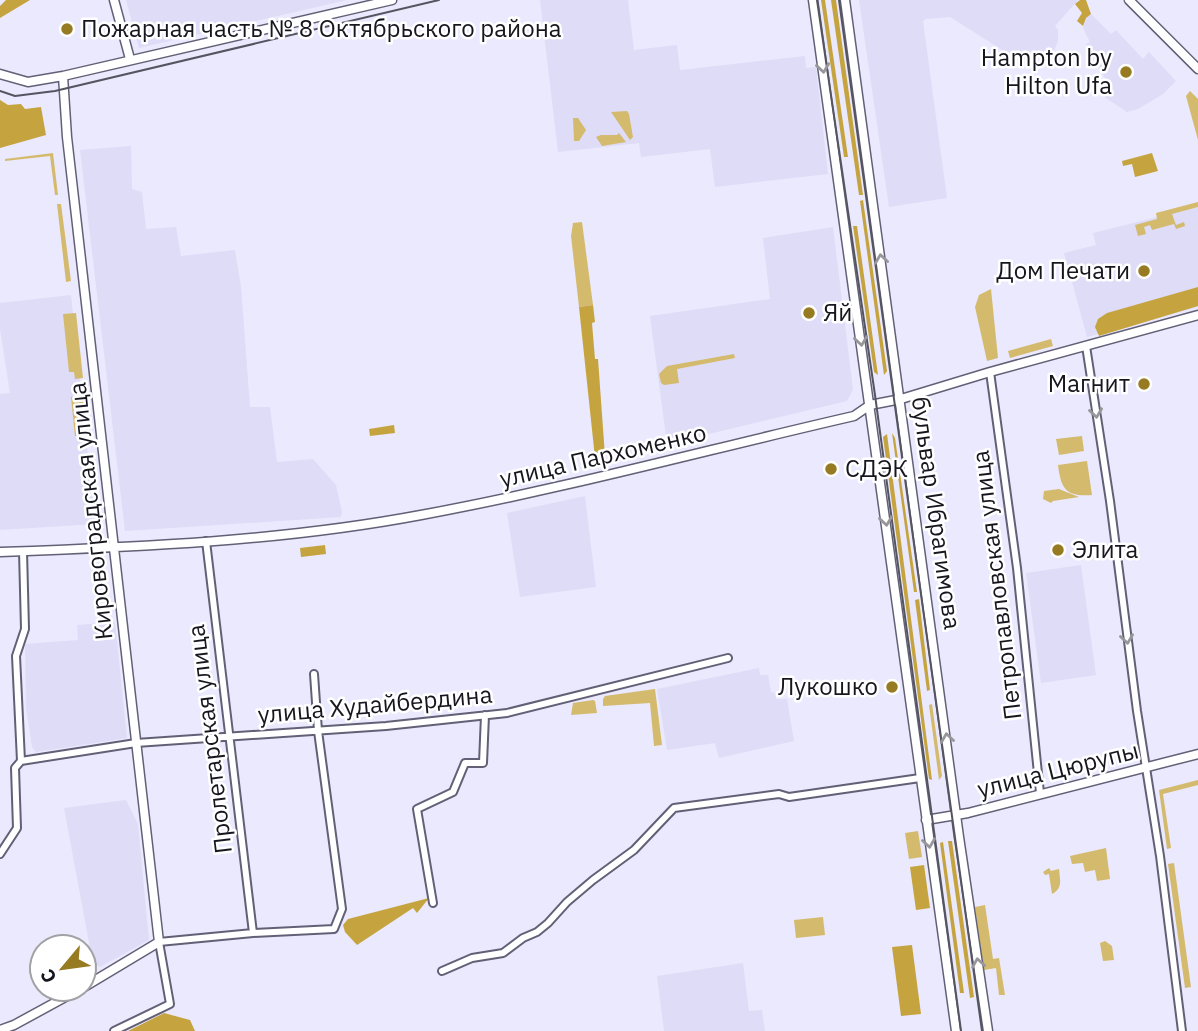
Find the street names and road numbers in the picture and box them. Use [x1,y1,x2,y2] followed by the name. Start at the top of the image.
[61,381,119,641] street label: Кировоградская улица
[905,394,969,631] street label: бульвар Ибрагимова
[496,416,709,494] street label: улица Пархоменко
[964,448,1028,722] street label: Петропавловская улица
[179,622,239,856] street label: Пролетарская улица
[256,678,494,730] street label: улица Худайбердина
[974,734,1142,805] street label: улица Цюрупы

